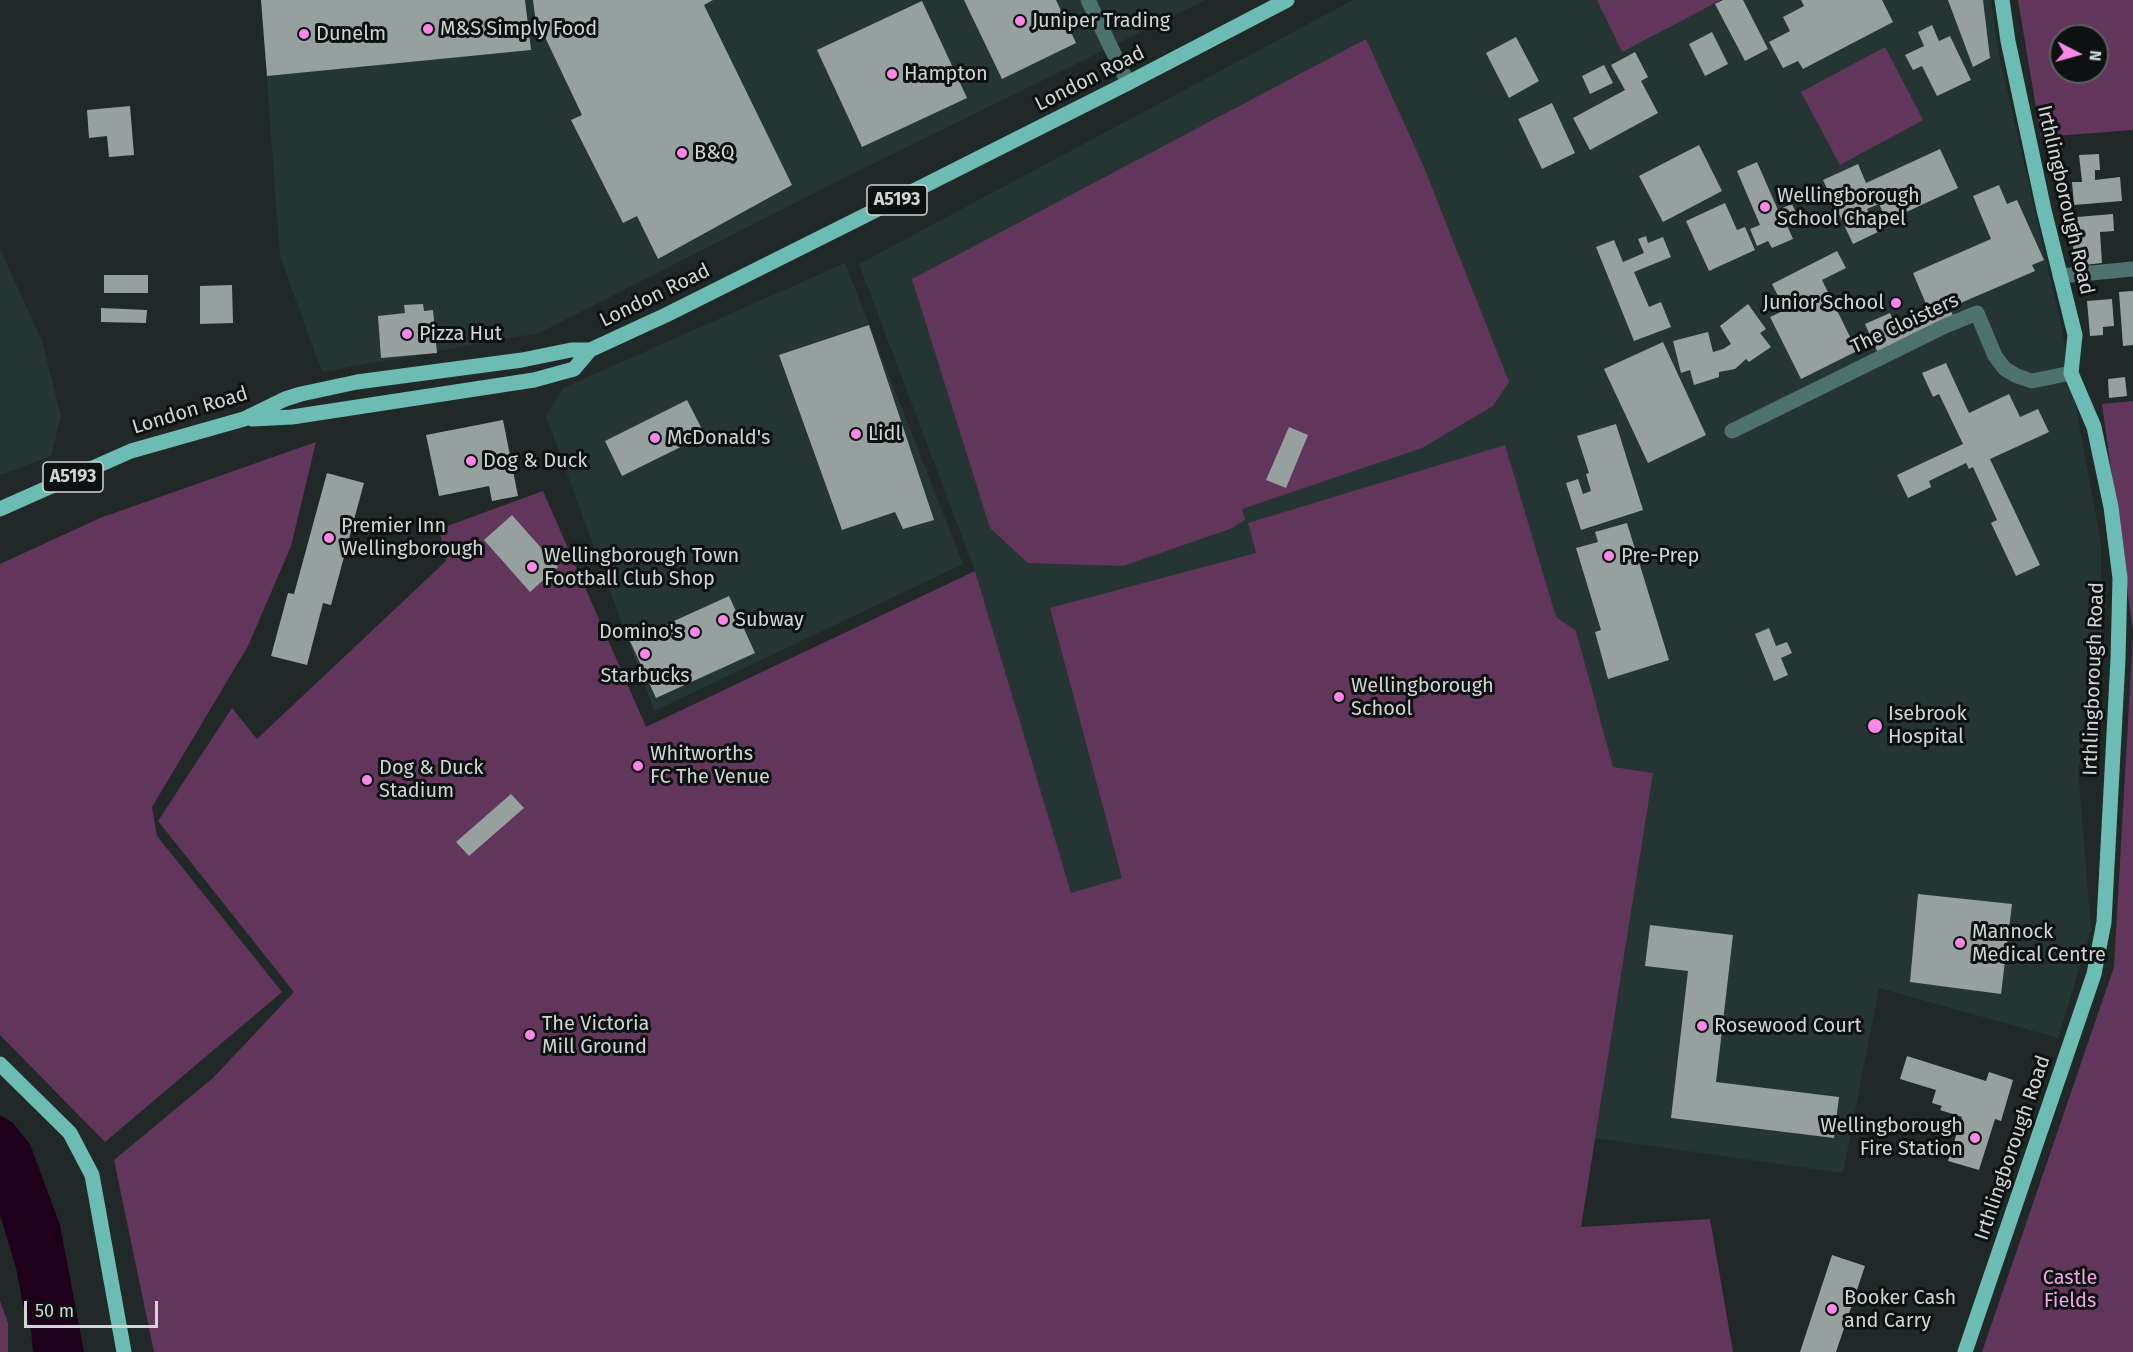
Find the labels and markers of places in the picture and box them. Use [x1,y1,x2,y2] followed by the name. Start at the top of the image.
[1032,9,1170,33] place label: Juniper Trading
[1013,14,1027,28] marker: Juniper Trading
[440,17,597,41] place label: M&S Simply Food
[316,22,386,46] place label: Dunelm
[421,22,435,36] marker: M&S Simply Food
[297,27,311,41] marker: Dunelm
[904,62,988,86] place label: Hampton
[885,67,899,81] marker: Hampton
[694,141,735,165] place label: B&Q
[675,146,689,160] marker: B&Q
[1777,184,1920,231] place label: Wellingborough School Chapel
[1758,200,1772,214] marker: Wellingborough School Chapel
[1763,291,1884,315] place label: Junior School
[1889,296,1903,310] marker: Junior School
[419,322,502,346] place label: Pizza Hut
[400,327,414,341] marker: Pizza Hut
[868,422,901,446] place label: Lidl
[667,426,770,450] place label: McDonald's
[849,427,863,441] marker: Lidl
[648,431,662,445] marker: McDonald's
[483,449,587,473] place label: Dog & Duck
[464,454,478,468] marker: Dog & Duck
[341,514,484,561] place label: Premier Inn Wellingborough
[322,531,336,545] marker: Premier Inn Wellingborough
[544,544,739,591] place label: Wellingborough Town Football Club Shop
[1621,544,1699,568] place label: Pre-Prep
[1602,549,1616,563] marker: Pre-Prep
[525,560,539,574] marker: Wellingborough Town Football Club Shop
[735,608,804,632] place label: Subway
[716,613,730,627] marker: Subway
[599,620,683,644] place label: Domino's
[688,625,702,639] marker: Domino's
[638,647,652,661] marker: Starbucks
[600,664,690,688] place label: Starbucks
[1351,674,1494,721] place label: Wellingborough School
[1332,690,1346,704] marker: Wellingborough School
[1888,702,1967,749] place label: Isebrook Hospital
[1866,717,1884,735] marker: Isebrook Hospital
[650,742,770,789] place label: Whitworths FC The Venue
[379,756,483,803] place label: Dog & Duck Stadium
[631,759,645,773] marker: Whitworths FC The Venue
[360,773,374,787] marker: Dog & Duck Stadium
[1972,920,2106,967] place label: Mannock Medical Centre
[1953,936,1967,950] marker: Mannock Medical Centre
[542,1012,649,1059] place label: The Victoria Mill Ground
[1714,1014,1862,1038] place label: Rosewood Court
[1695,1019,1709,1033] marker: Rosewood Court
[523,1028,537,1042] marker: The Victoria Mill Ground
[1820,1114,1963,1161] place label: Wellingborough Fire Station
[1968,1131,1982,1145] marker: Wellingborough Fire Station
[1844,1286,1956,1333] place label: Booker Cash and Carry
[1825,1302,1839,1316] marker: Booker Cash and Carry

